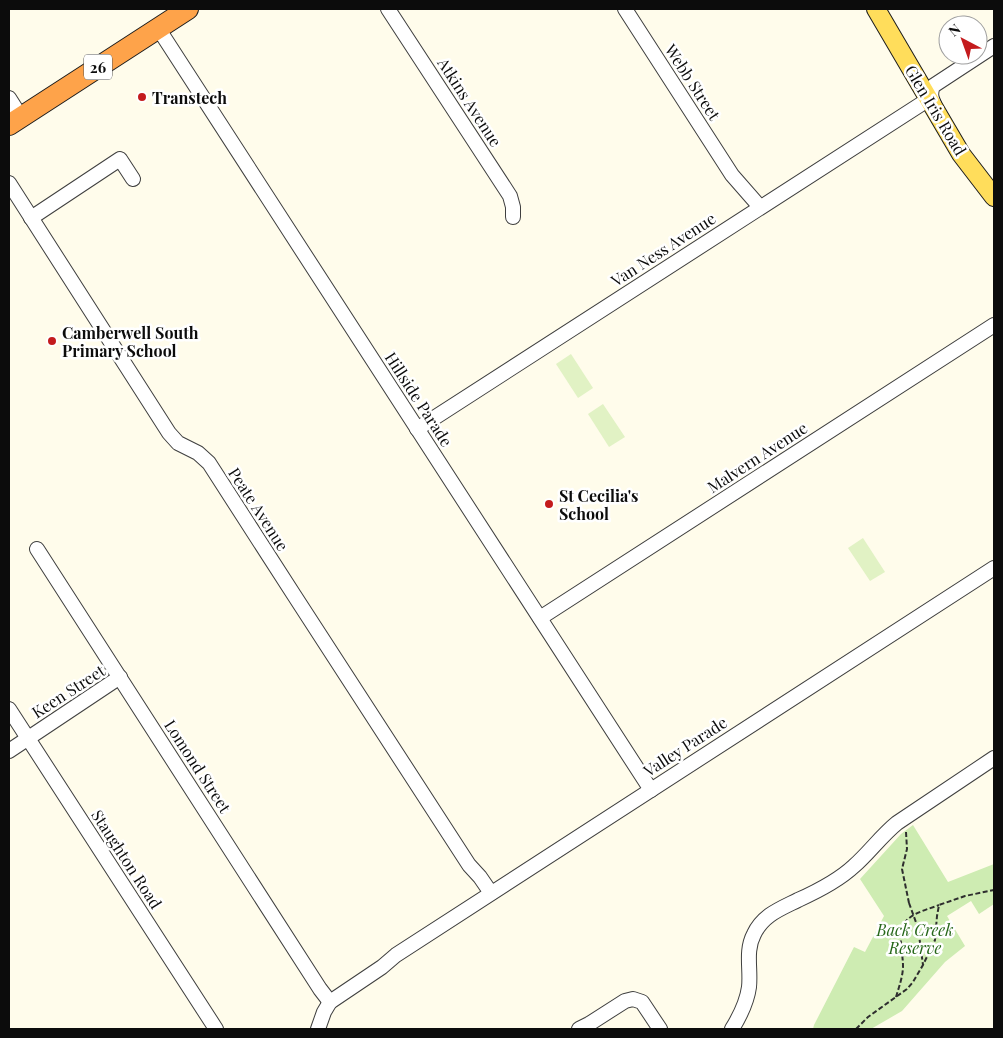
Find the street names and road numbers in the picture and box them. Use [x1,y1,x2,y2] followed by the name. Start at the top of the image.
[660,39,726,124] street label: Webb Street
[433,53,507,151] street label: Atkins Avenue
[84,54,112,80] road number: 26
[901,61,971,159] street label: Glen Iris Road
[606,207,719,291] street label: Van Ness Avenue
[381,348,457,450] street label: Hillside Parade
[703,417,811,497] street label: Malvern Avenue
[224,463,294,555] street label: Peate Avenue
[27,659,109,722] street label: Keen Street
[638,711,731,781] street label: Valley Parade
[160,715,236,817] street label: Lomond Street
[87,806,167,912] street label: Staughton Road

